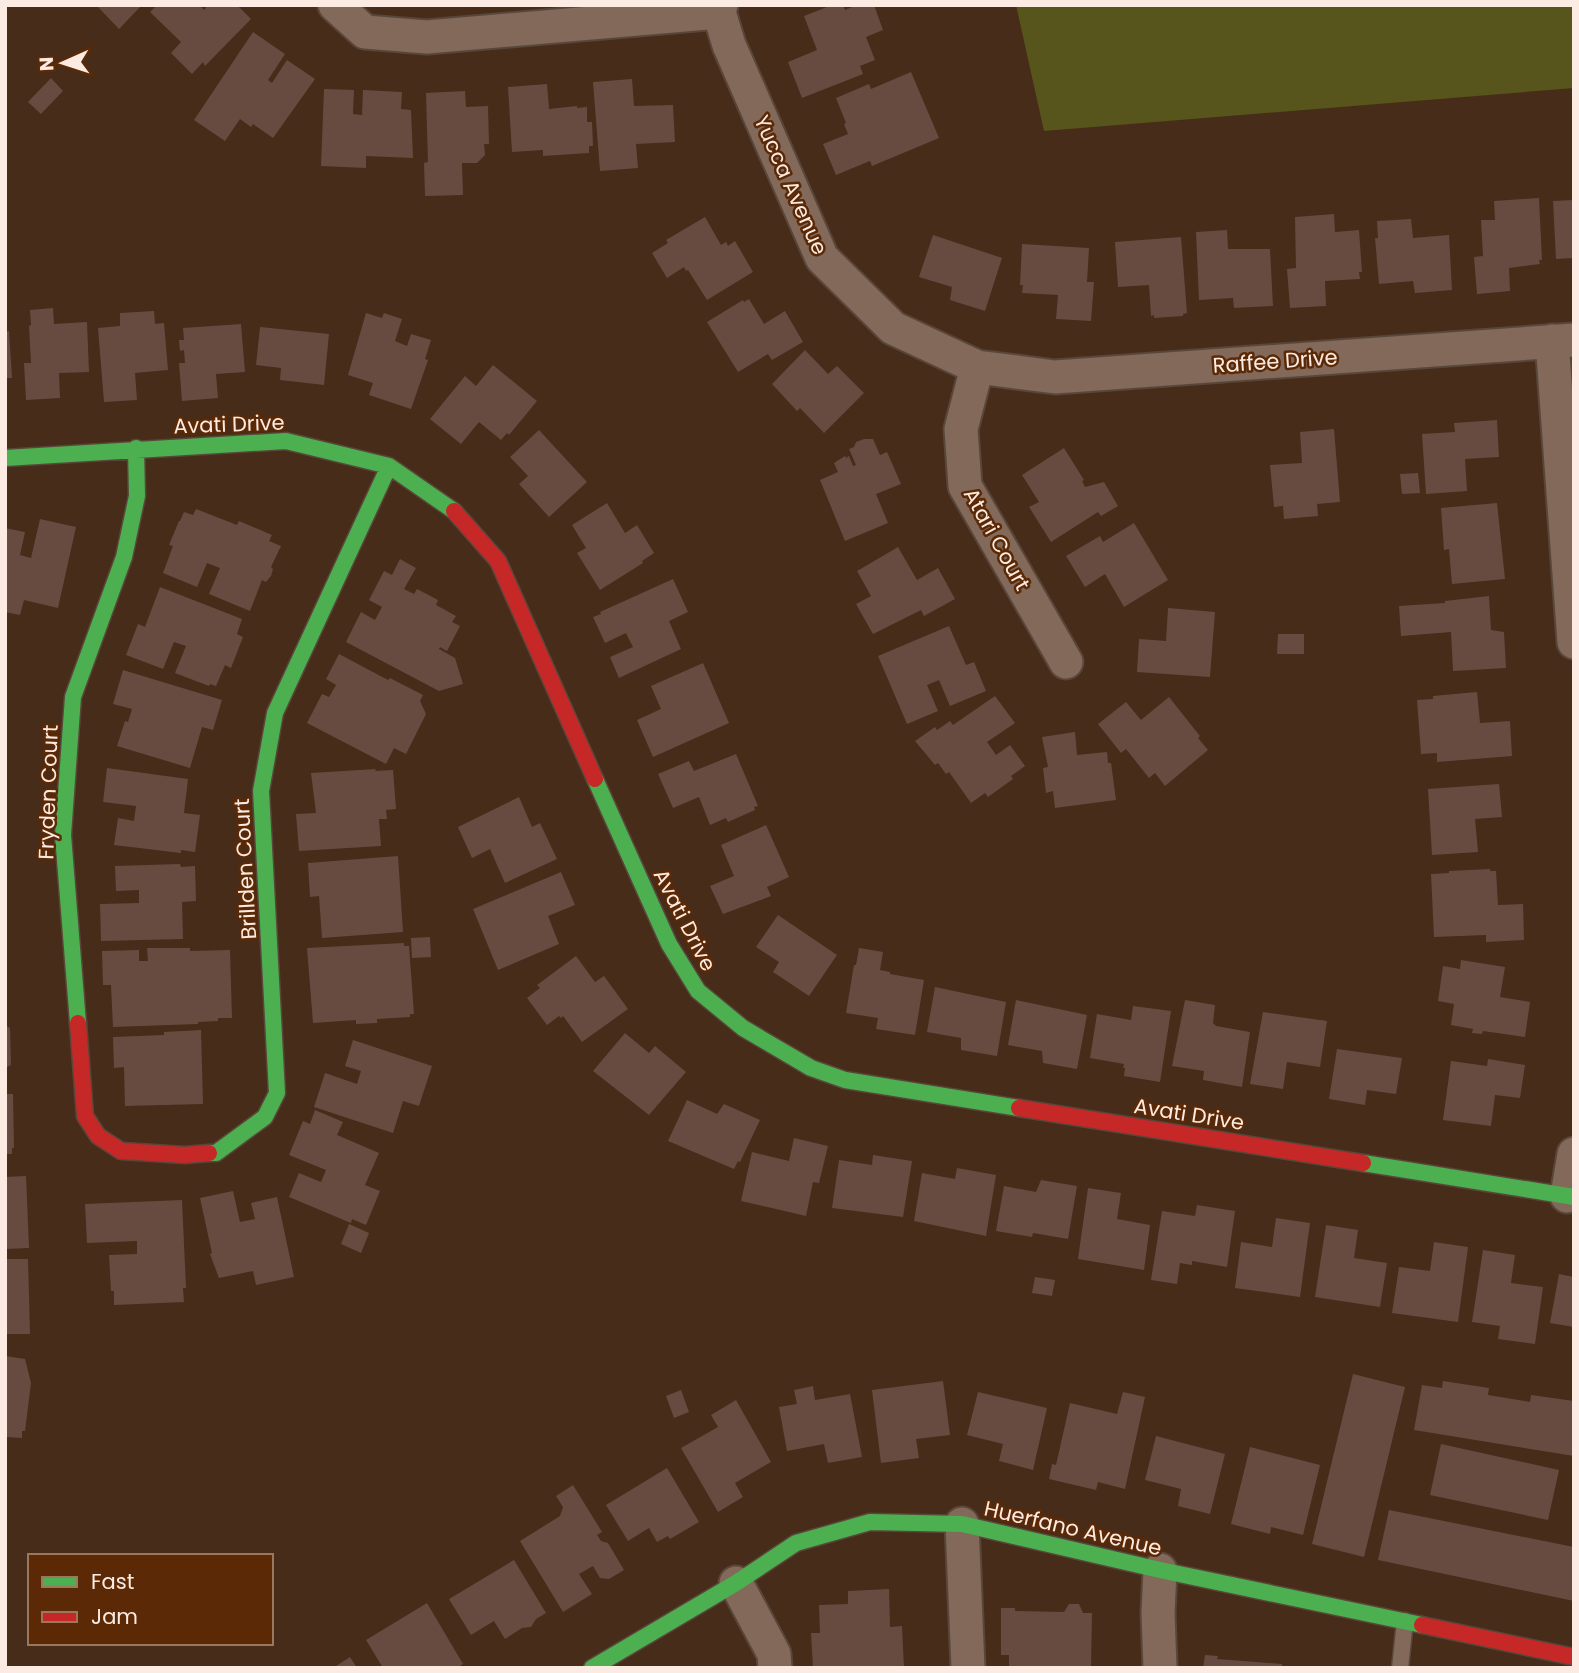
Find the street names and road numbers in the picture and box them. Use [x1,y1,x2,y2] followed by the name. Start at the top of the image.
[747,111,835,259] street label: Yucca Avenue
[1212,342,1338,380] street label: Raffee Drive
[173,408,285,440] street label: Avati Drive
[957,482,1037,596] street label: Atari Court
[31,724,65,860] street label: Fryden Court
[227,798,263,940] street label: Brillden Court
[647,864,723,976] street label: Avati Drive
[1132,1091,1246,1137] street label: Avati Drive
[981,1493,1165,1563] street label: Huerfano Avenue

